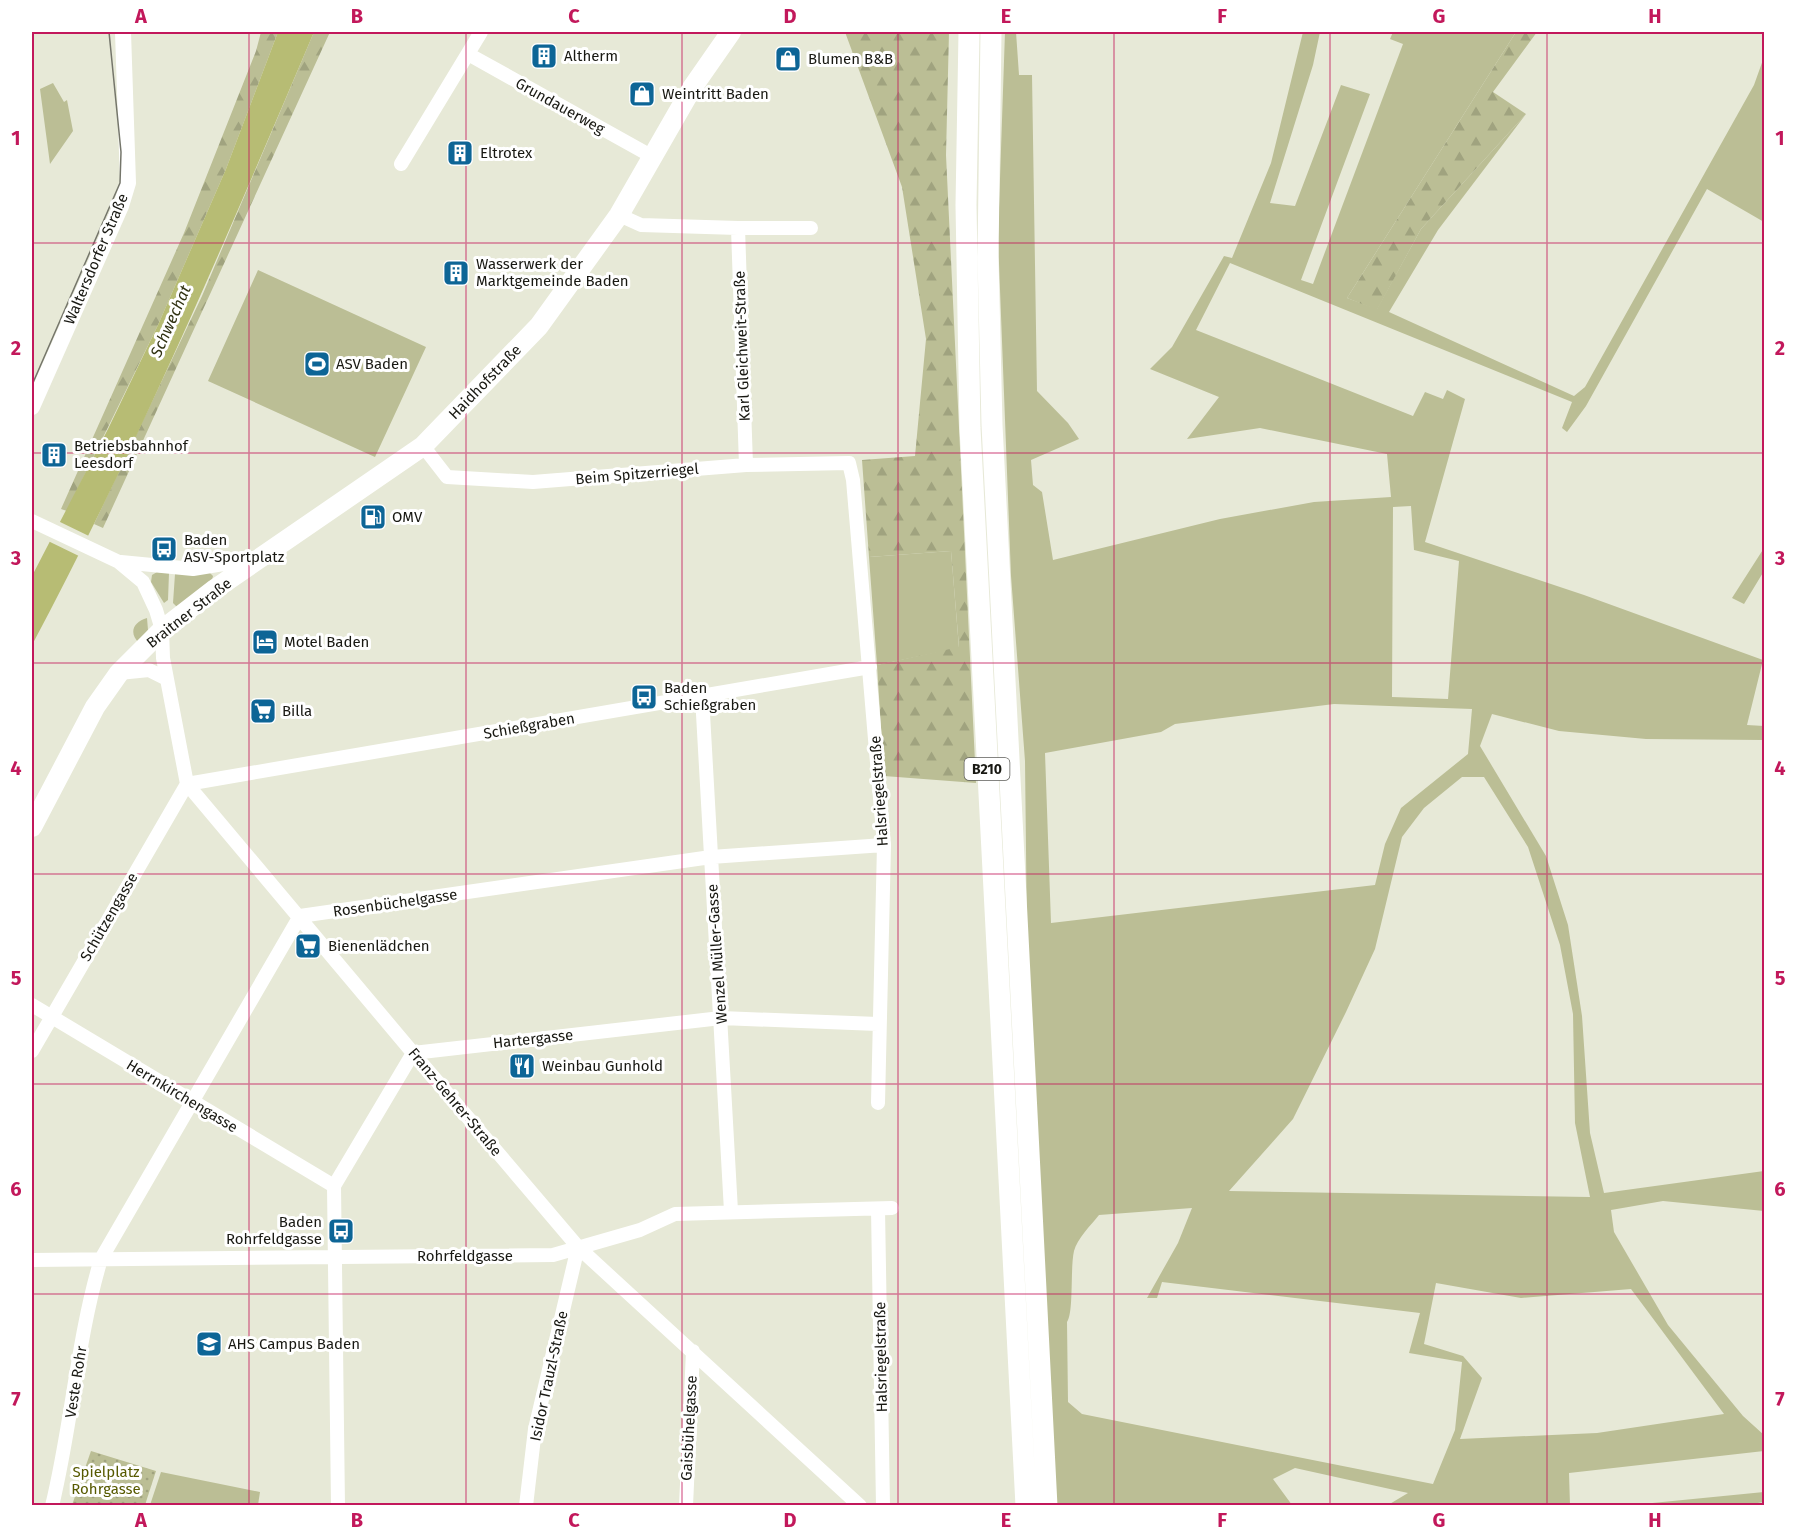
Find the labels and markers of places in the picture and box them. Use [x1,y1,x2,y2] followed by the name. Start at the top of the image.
[529,41,559,71] building icon: Altherm
[773,44,803,74] shop icon: Blumen B&B
[564,47,618,65] place label: Altherm
[808,50,893,68] place label: Blumen B&B
[627,79,657,109] shop icon: Weintritt Baden
[662,85,769,103] place label: Weintritt Baden
[445,138,475,168] building icon: Eltrotex
[480,144,533,162] place label: Eltrotex
[476,255,629,290] place label: Wasserwerk der Marktgemeinde Baden
[441,258,471,288] building icon: Wasserwerk der Marktgemeinde Baden
[302,349,332,379] sports icon: ASV Baden
[336,355,408,373] place label: ASV Baden
[74,437,189,472] place label: Betriebsbahnhof Leesdorf
[39,440,69,470] building icon: Betriebsbahnhof Leesdorf
[358,502,388,532] fuel station icon: OMV
[392,508,423,526] place label: OMV
[184,531,285,566] place label: Baden ASV-Sportplatz
[149,534,179,564] bus stop icon: Baden ASV-Sportplatz
[250,627,280,657] hotel icon: Motel Baden
[284,633,369,651] place label: Motel Baden
[664,679,756,714] place label: Baden Schießgraben
[629,682,659,712] bus stop icon: Baden Schießgraben
[248,696,278,726] supermarket icon: Billa
[282,702,312,720] place label: Billa
[293,931,323,961] supermarket icon: Bienenlädchen
[328,937,430,955] place label: Bienenlädchen
[507,1051,537,1081] restaurant icon: Weinbau Gunhold
[542,1057,663,1075] place label: Weinbau Gunhold
[226,1213,322,1248] place label: Baden Rohrfeldgasse
[326,1216,356,1246] bus stop icon: Baden Rohrfeldgasse
[194,1329,224,1359] school or university icon: AHS Campus Baden
[228,1335,360,1353] place label: AHS Campus Baden

